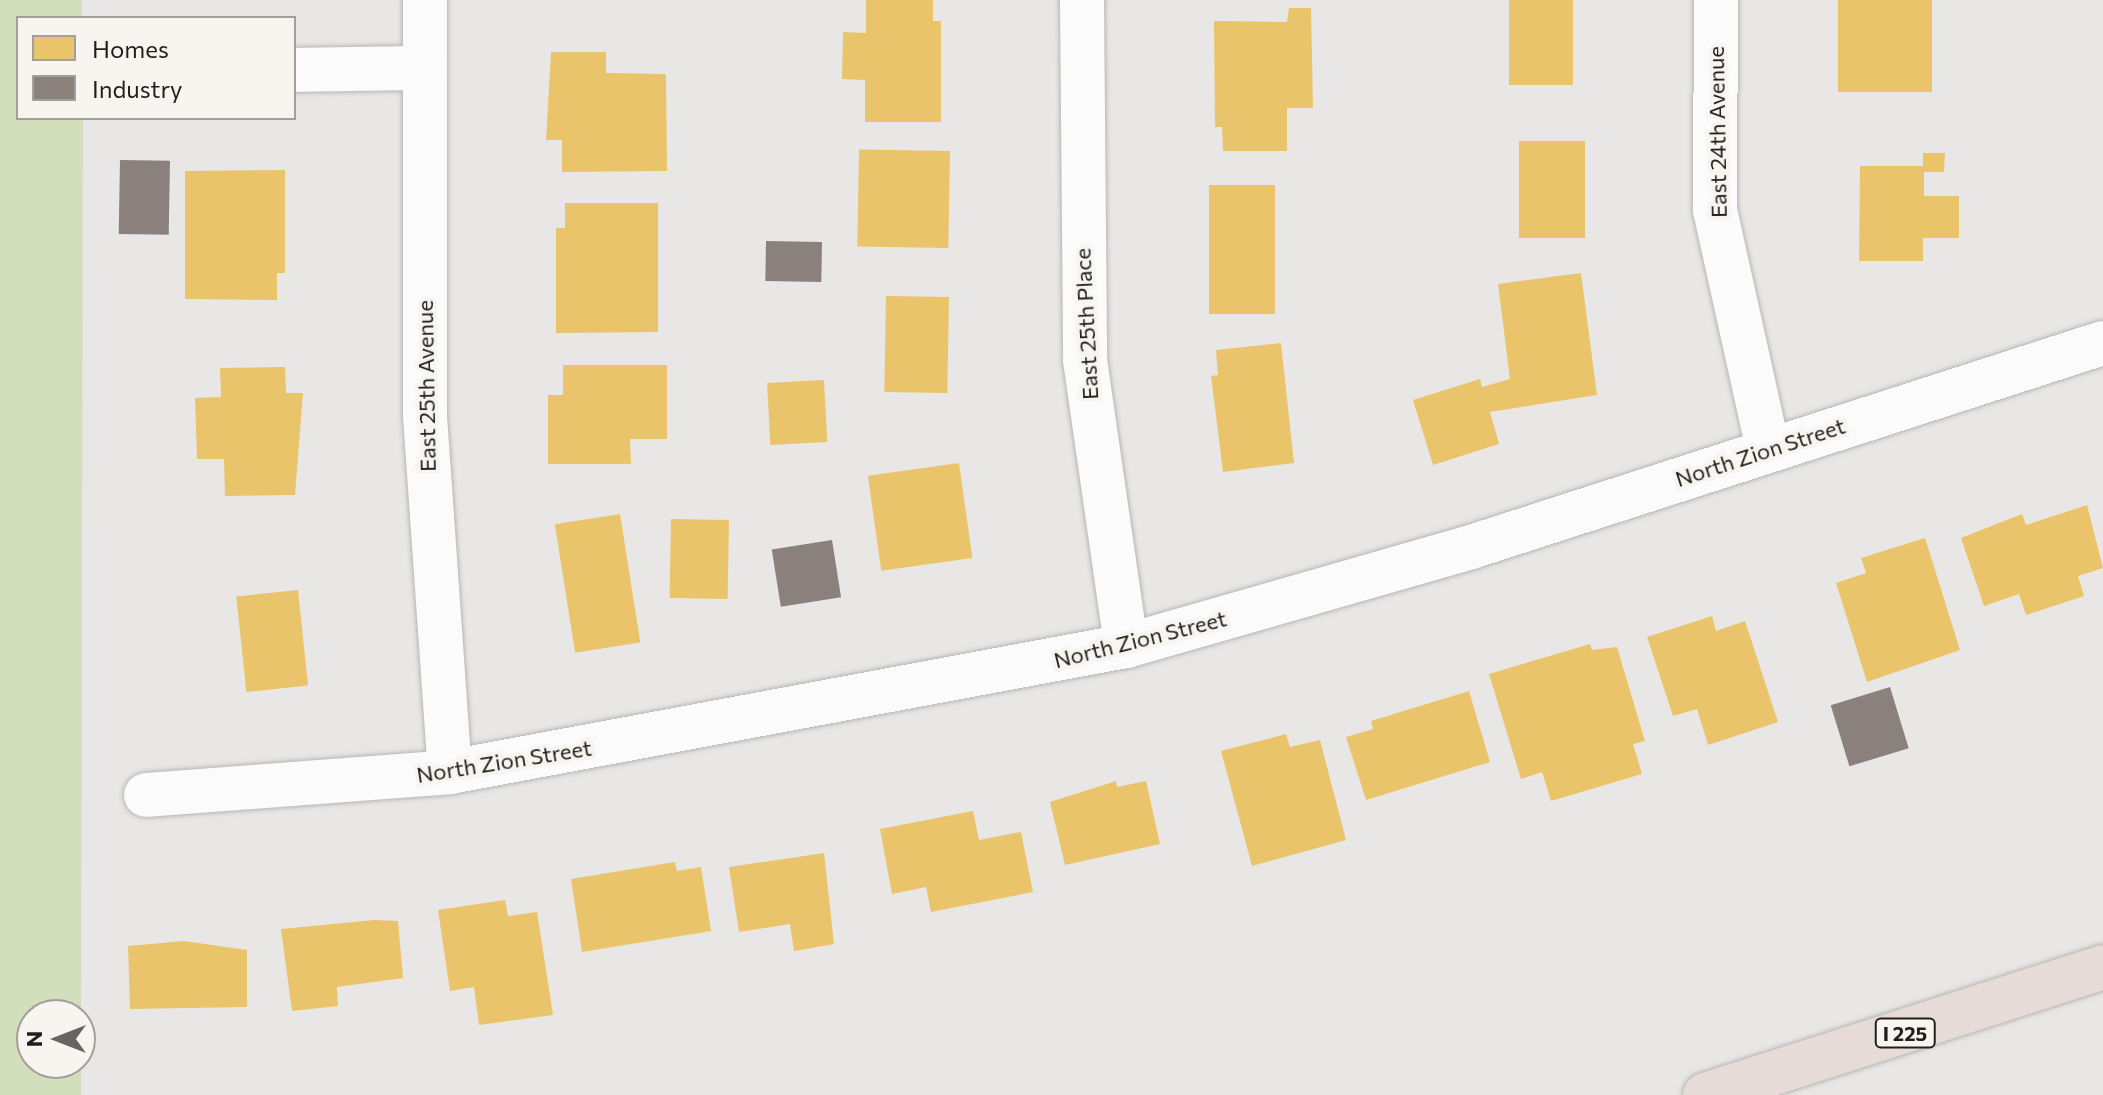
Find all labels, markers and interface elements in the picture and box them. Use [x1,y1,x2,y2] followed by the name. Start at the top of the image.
[16,16,296,120] legend
[92,34,169,63] text: Homes
[1702,46,1732,218] street label: East 24th Avenue
[92,74,182,103] text: Industry
[1069,248,1103,400] street label: East 25th Place
[411,300,441,472] street label: East 25th Avenue
[1672,412,1848,492] street label: North Zion Street
[1051,605,1229,673] street label: North Zion Street
[415,734,593,788] street label: North Zion Street
[16,999,96,1079] north arrow
[1873,1017,1937,1049] road number: I 225
[20,1031,47,1047] text: N

